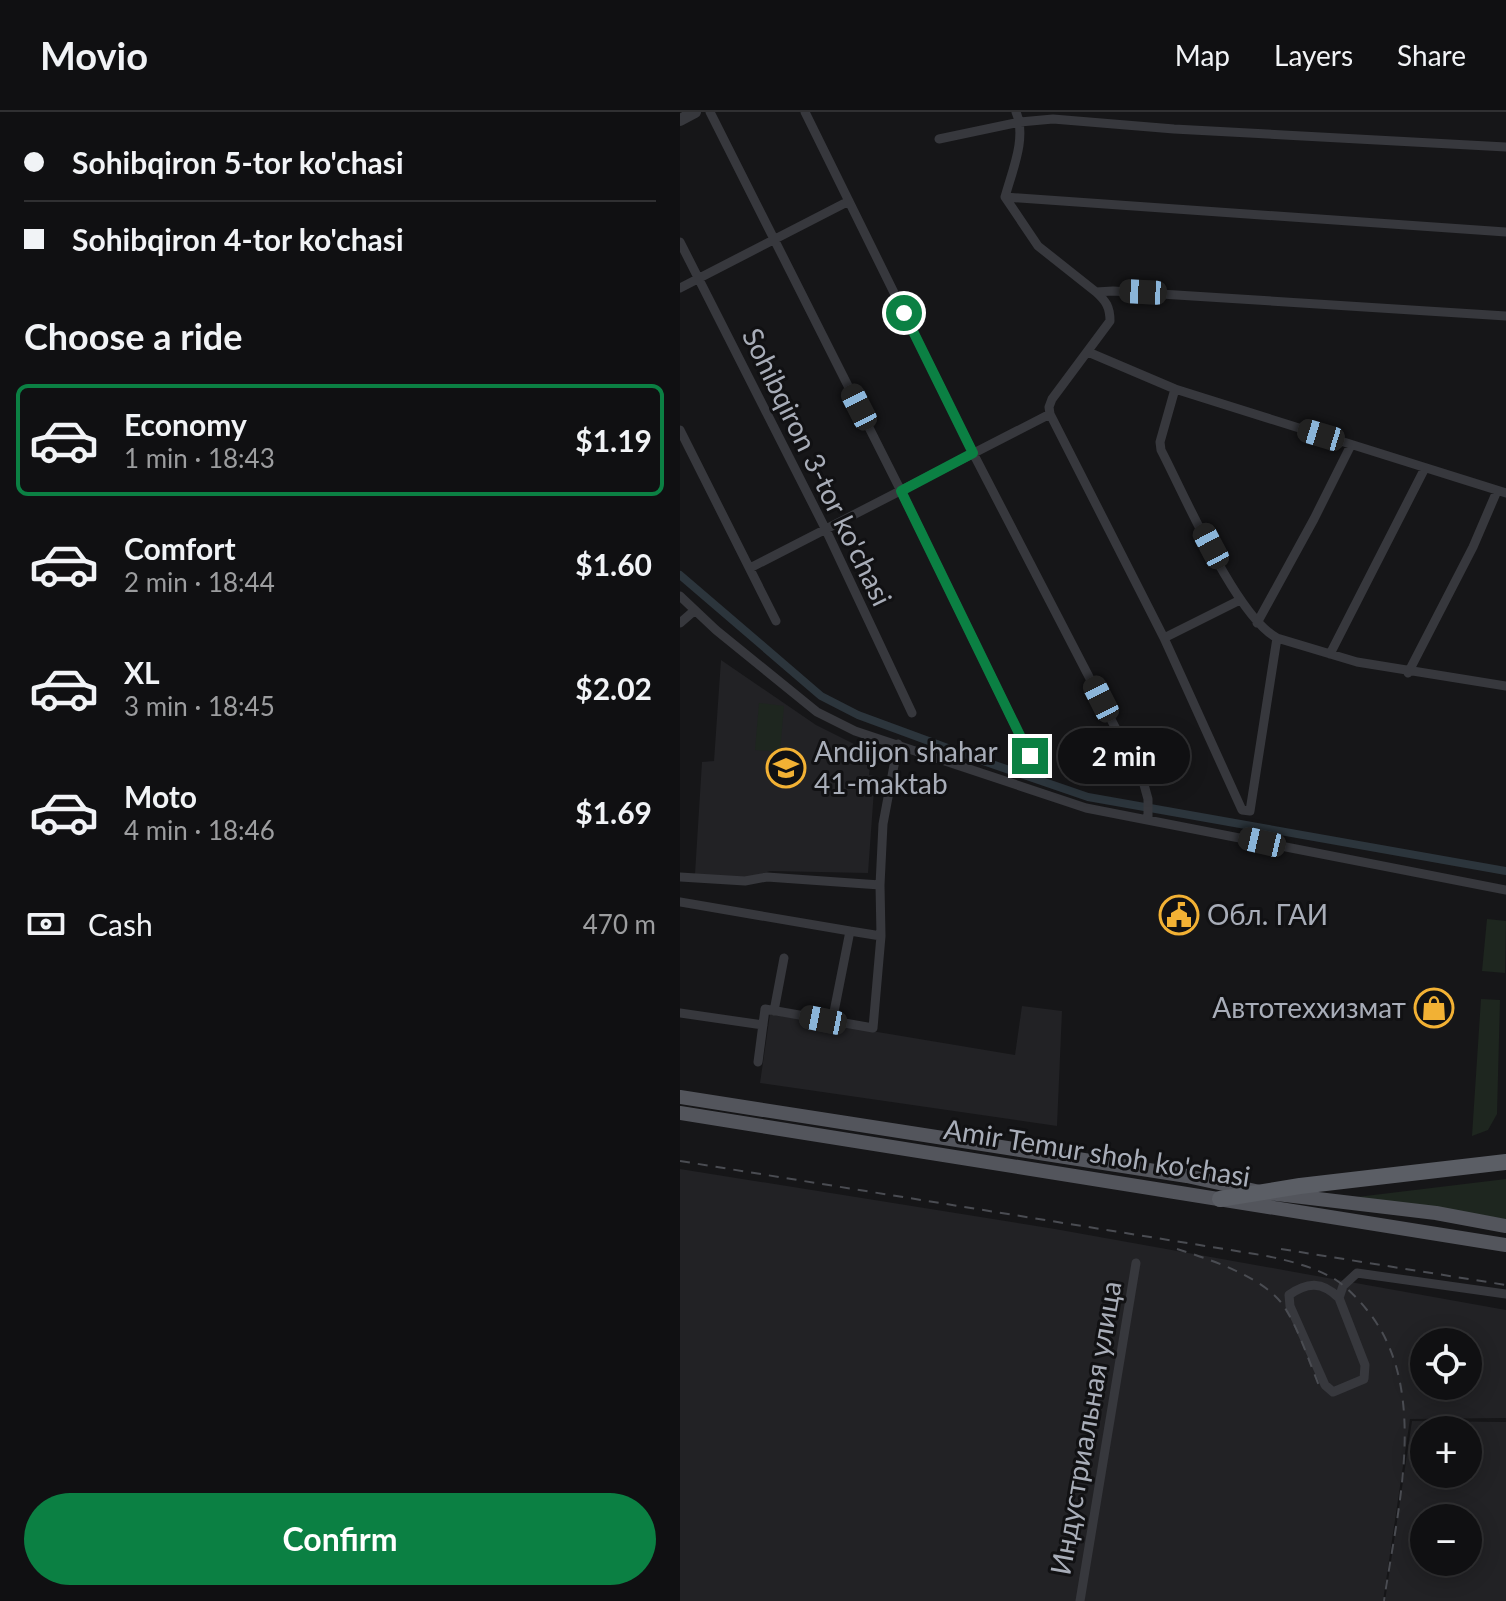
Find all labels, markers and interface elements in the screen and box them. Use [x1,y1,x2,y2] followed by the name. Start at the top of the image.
[40,32,148,78] text: Movio
[1175,38,1230,72] text: Map
[1274,38,1353,72] text: Layers
[1397,38,1466,72] text: Share
[72,144,404,180] text: Sohibqiron 5-tor ko'chasi
[72,221,404,257] text: Sohibqiron 4-tor ko'chasi
[1118,279,1168,305] car
[886,295,922,331] route start
[24,314,243,358] text: Choose a ride
[736,322,900,611] street label: Sohibqiron 3-tor ko'chasi
[837,380,881,434] car
[28,404,100,476] icon: car
[124,406,247,442] text: Economy
[1295,417,1347,453] car
[575,422,652,458] text: $1.19
[124,442,275,474] text: 1 min · 18:43
[1189,519,1233,573] car
[28,528,100,600] icon: car
[124,530,236,566] text: Comfort
[575,546,652,582] text: $1.60
[124,566,275,598] text: 2 min · 18:44
[28,652,100,724] icon: car
[124,654,160,690] text: XL
[575,670,652,706] text: $2.02
[1079,672,1123,726] car
[124,690,275,722] text: 3 min · 18:45
[1058,728,1190,784] callout: 2 min
[814,734,998,800] place label: Andijon shahar 41-maktab
[1012,738,1048,774] route end
[1092,740,1156,772] text: 2 min
[765,747,807,789] school or university icon: Andijon shahar 41-maktab
[28,776,100,848] icon: car
[124,778,197,814] text: Moto
[575,794,652,830] text: $1.69
[124,814,275,846] text: 4 min · 18:46
[1236,825,1288,859] car
[1158,894,1200,936] public building icon: Обл. ГАИ
[1207,897,1328,931] place label: Обл. ГАИ
[24,902,68,946] icon: cash
[88,906,153,942] text: Cash
[583,908,656,940] text: 470 m
[1413,987,1455,1029] shop icon: Автотеххизмат
[1212,990,1406,1024] place label: Автотеххизмат
[797,1004,849,1036] car
[941,1111,1253,1193] street label: Amir Temur shoh ko'chasi
[1042,1278,1128,1577] street label: Индустриальная улица
[1410,1328,1482,1576] map controls
[1410,1328,1482,1400] button: locate
[1410,1416,1482,1488] button: +
[24,1493,656,1585] button: Confirm
[1410,1504,1482,1576] button: −

